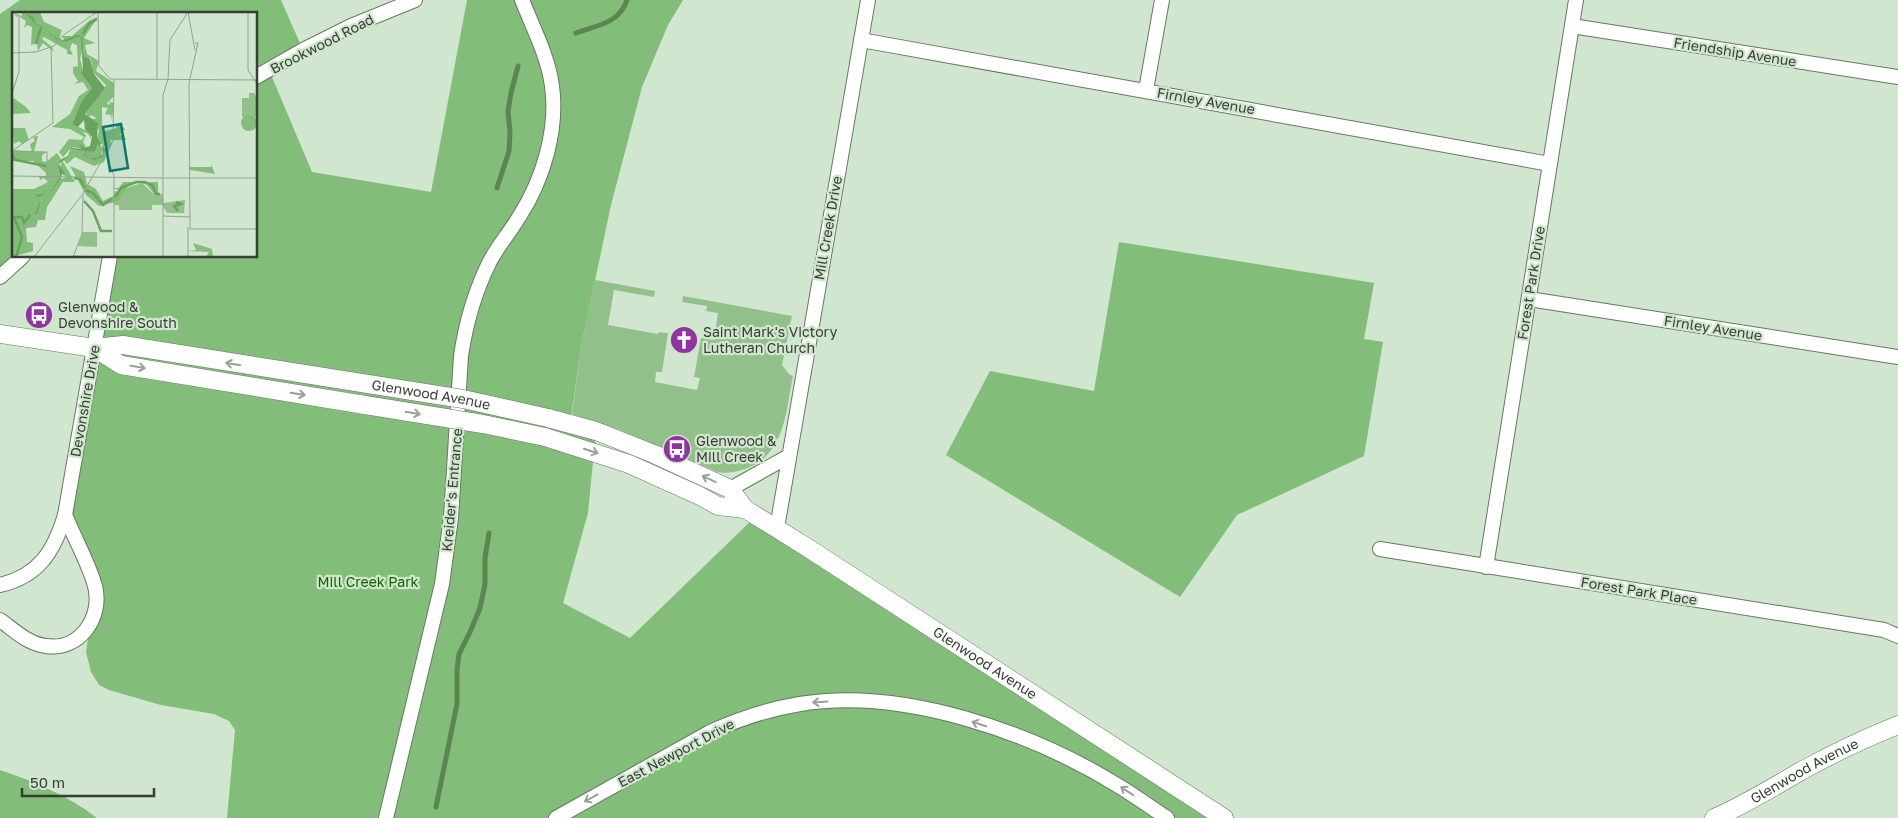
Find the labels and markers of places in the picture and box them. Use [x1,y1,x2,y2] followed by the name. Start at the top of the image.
[58,298,177,331] place label: Glenwood & Devonshire South
[24,300,54,330] bus stop icon: Glenwood & Devonshire South
[703,323,837,356] place label: Saint Mark's Victory Lutheran Church
[669,325,699,355] church icon: Saint Mark's Victory Lutheran Church
[696,432,777,465] place label: Glenwood & Mill Creek
[662,434,692,464] bus stop icon: Glenwood & Mill Creek

